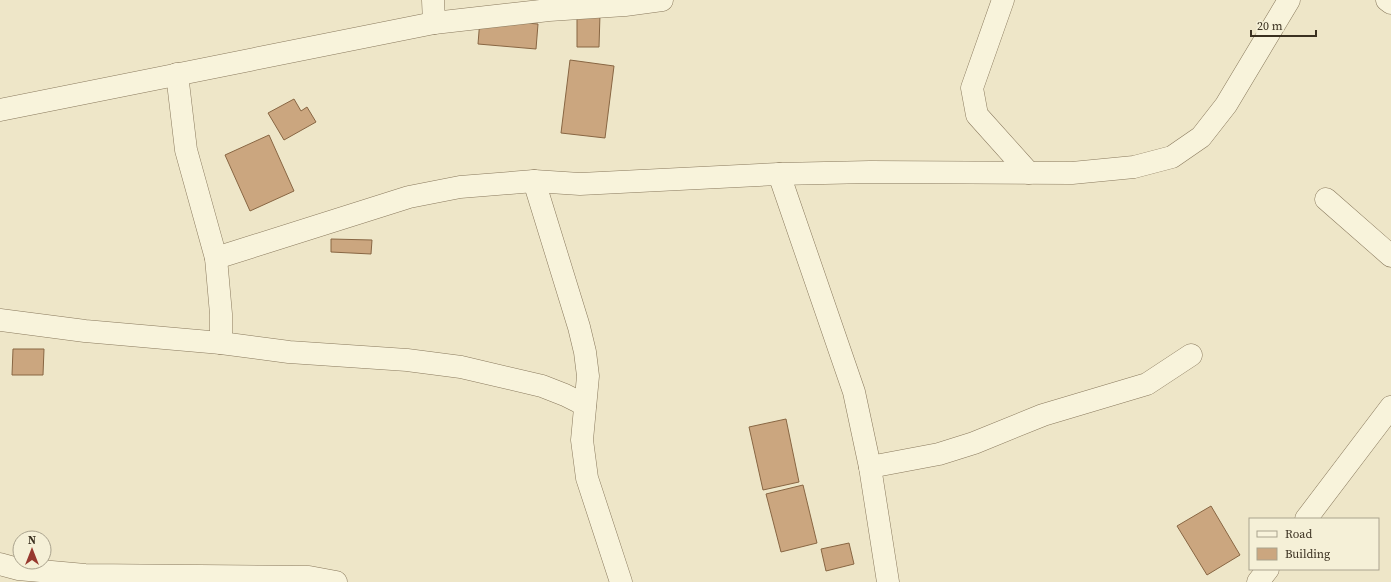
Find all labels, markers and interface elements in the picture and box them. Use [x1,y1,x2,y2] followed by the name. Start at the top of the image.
[1251,12,1316,38] scale bar
[1257,18,1283,34] text: 20 m
[1249,518,1379,570] legend
[1285,526,1312,542] text: Road
[12,530,52,570] north arrow
[28,533,36,548] text: N
[1285,546,1330,562] text: Building

